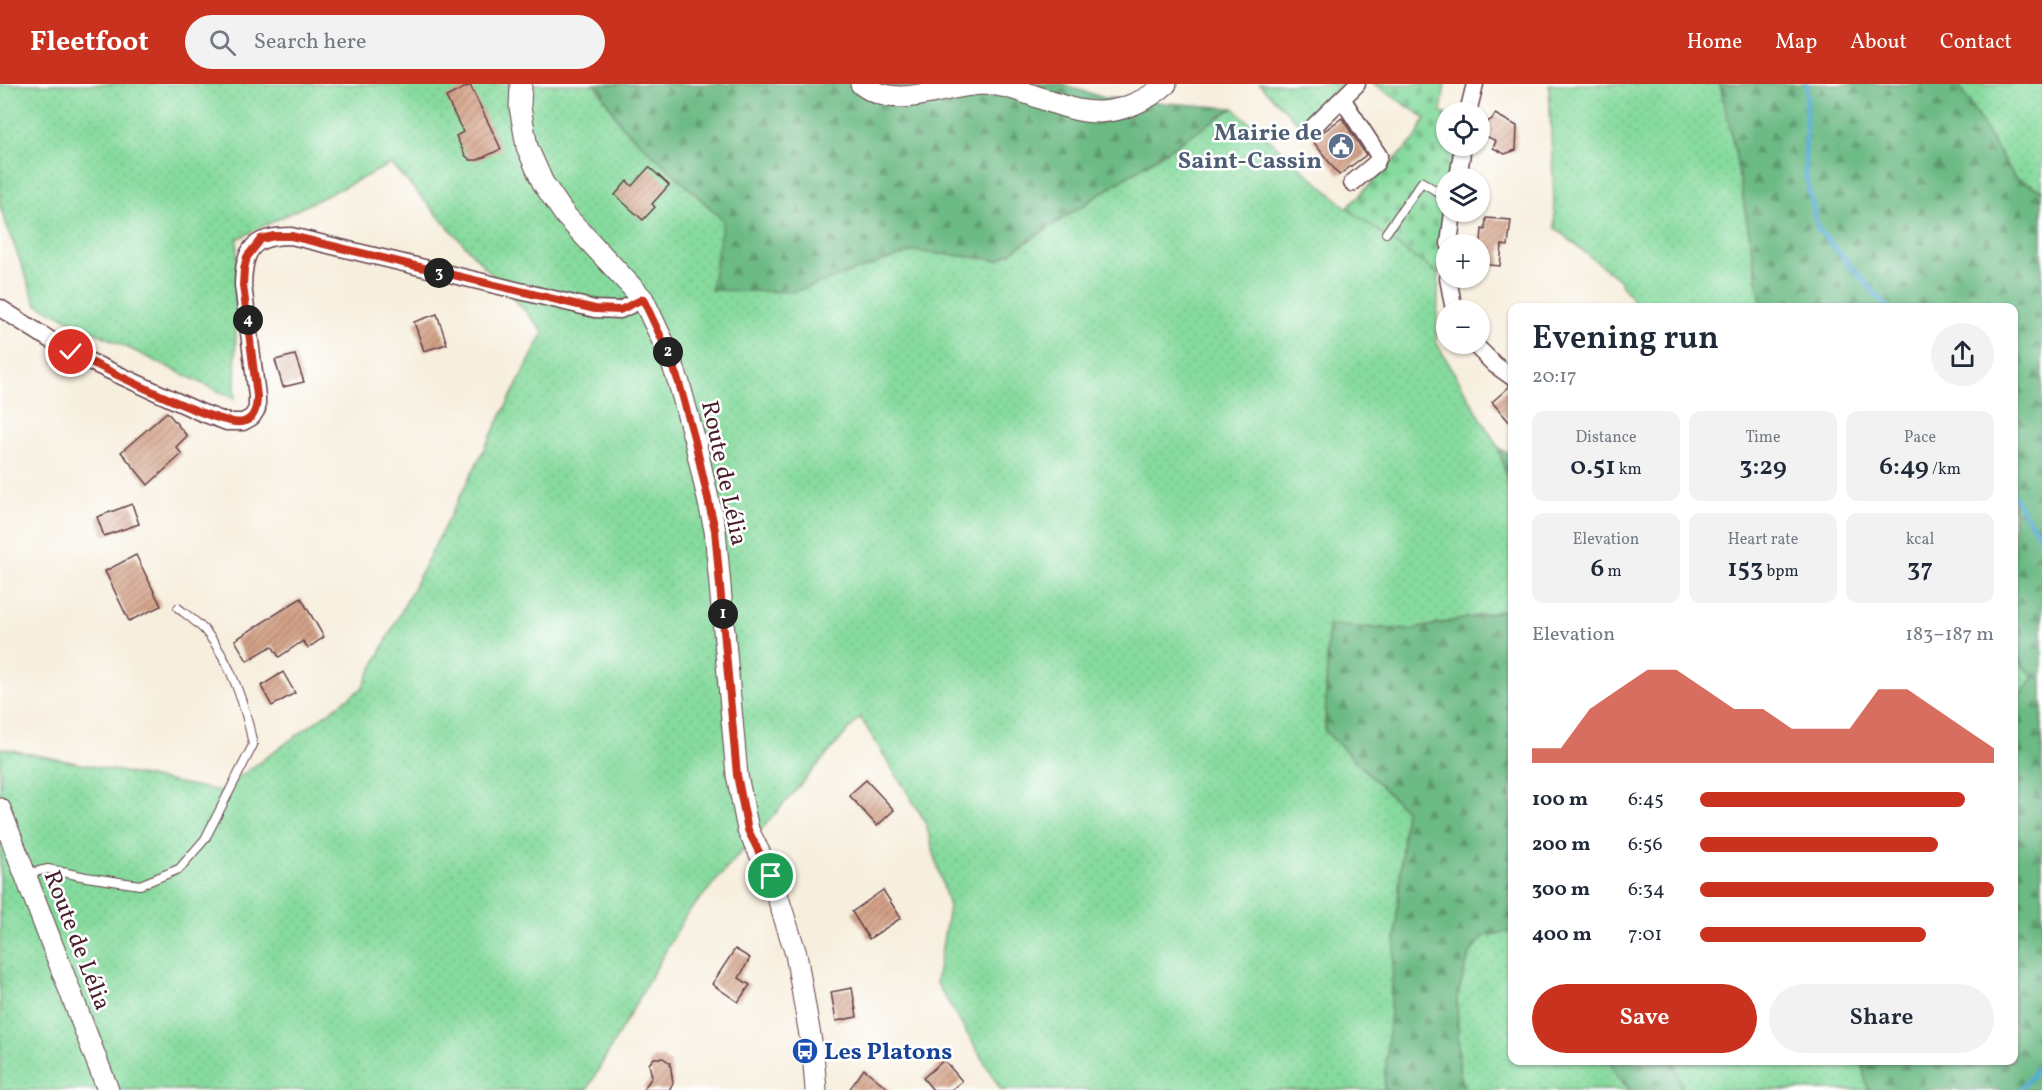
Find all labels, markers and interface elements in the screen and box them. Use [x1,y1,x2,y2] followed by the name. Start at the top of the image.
[185,15,605,69] search box
[30,23,149,62] text: Fleetfoot
[206,26,239,59] icon: search
[254,27,366,58] text: Search here
[1687,28,1742,57] text: Home
[1775,28,1817,57] text: Map
[1850,28,1907,57] text: About
[1940,28,2012,57] text: Contact
[1436,102,1490,354] map controls
[1436,102,1490,156] button: locate
[1178,117,1322,179] place label: Mairie de Saint-Cassin
[1326,131,1356,161] public building icon: Mairie de Saint-Cassin
[1436,168,1490,222] button: layers
[1436,234,1490,288] button: +
[424,258,454,288] pin: 3
[435,262,443,284] text: 3
[1436,300,1490,354] button: −
[233,305,263,335] pin: 4
[243,309,253,331] text: 4
[1532,317,1719,363] text: Evening run
[1931,323,1994,386] button: share
[45,326,96,377] pin
[54,335,87,368] icon: check
[653,337,683,367] pin: 2
[664,341,672,363] text: 2
[1532,363,1577,391] text: 20:17
[691,398,755,549] street label: Route de Lélia
[1575,427,1637,449] text: Distance
[1745,427,1781,449] text: Time
[1904,427,1936,449] text: Pace
[1570,449,1616,485] text: 0.51
[1739,449,1787,485] text: 3:29
[1879,449,1929,485] text: 6:49
[1616,459,1642,481] text: km
[1929,459,1961,481] text: /km
[1573,529,1639,551] text: Elevation
[1728,529,1798,551] text: Heart rate
[1906,529,1934,551] text: kcal
[1590,551,1604,587] text: 6
[1727,551,1763,587] text: 153
[1907,551,1933,587] text: 37
[1604,561,1622,583] text: m
[1763,561,1799,583] text: bpm
[708,599,738,629] pin: 1
[720,603,726,625] text: 1
[1532,621,1615,649] text: Elevation
[1905,621,1994,649] text: 183–187 m
[1532,786,1588,814] text: 100 m
[1628,786,1664,814] text: 6:45
[1532,831,1590,859] text: 200 m
[1628,831,1663,859] text: 6:56
[745,850,796,901] pin
[754,859,787,892] icon: arrive
[34,866,118,1016] street label: Route de Lélia
[1532,876,1590,904] text: 300 m
[1628,876,1665,904] text: 6:34
[1532,921,1592,949] text: 400 m
[1628,921,1662,949] text: 7:01
[1532,984,1757,1053] button: Save
[1769,984,1994,1053] button: Share
[790,1036,820,1066] bus stop icon: Les Platons
[824,1036,952,1070] place label: Les Platons

